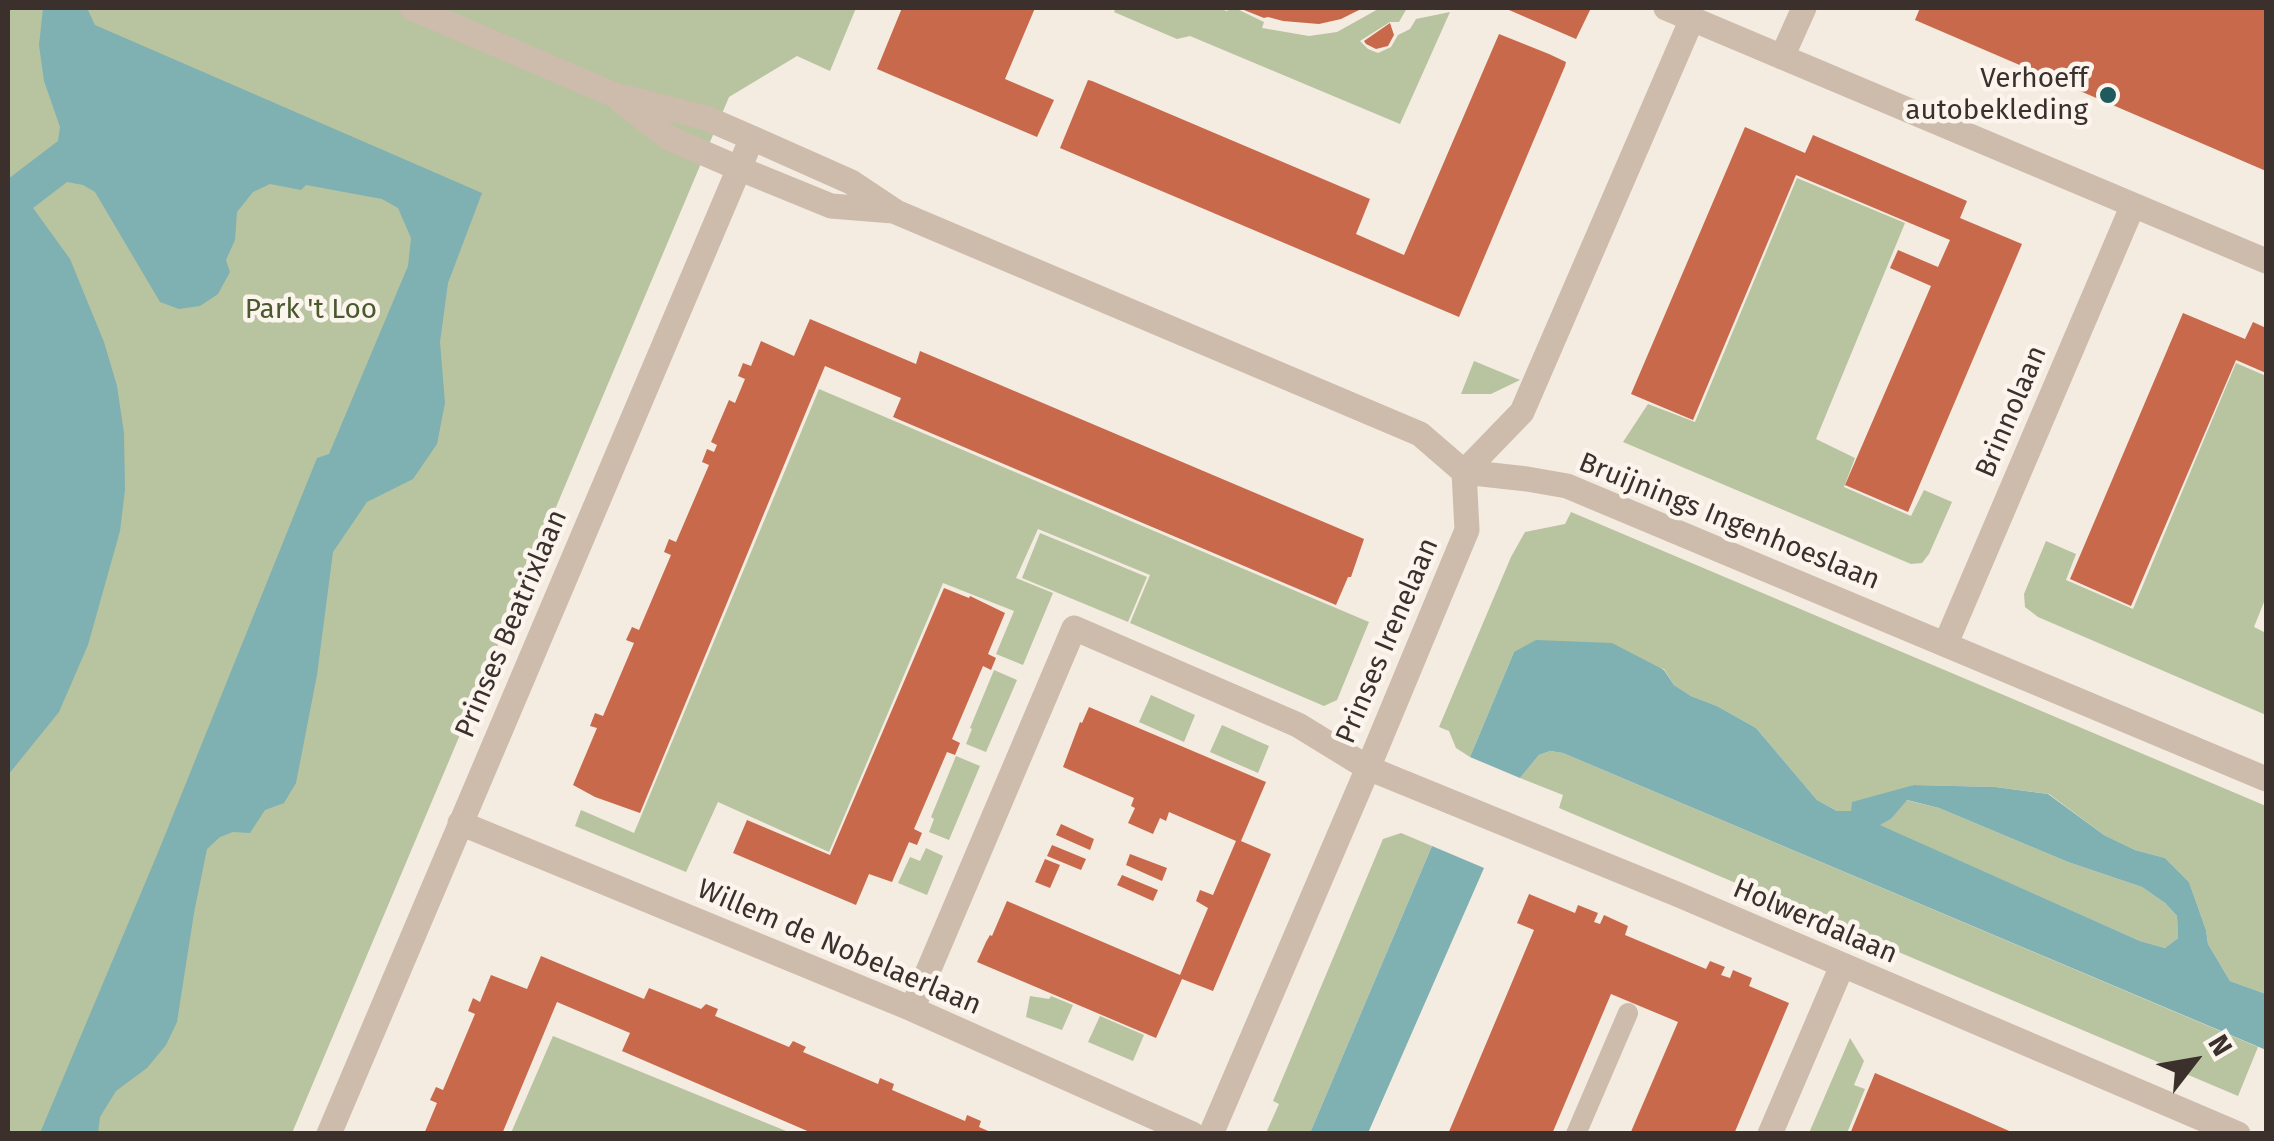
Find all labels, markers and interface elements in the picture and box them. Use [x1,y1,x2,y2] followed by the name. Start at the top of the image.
[1905,62,2088,128] place label: Verhoeff autobekleding
[2097,84,2119,106] marker: Verhoeff autobekleding
[245,293,377,327] park label: Park 't Loo
[1969,341,2055,483] street label: Brinnolaan
[1574,446,1884,598] street label: Bruijnings Ingenhoeslaan
[449,505,575,743] street label: Prinses Beatrixlaan
[1330,533,1446,749] street label: Prinses Irenelaan
[1728,872,1902,972] street label: Holwerdalaan
[692,873,986,1023] street label: Willem de Nobelaerlaan
[2144,1011,2244,1111] north arrow
[2201,1029,2239,1062] text: N

